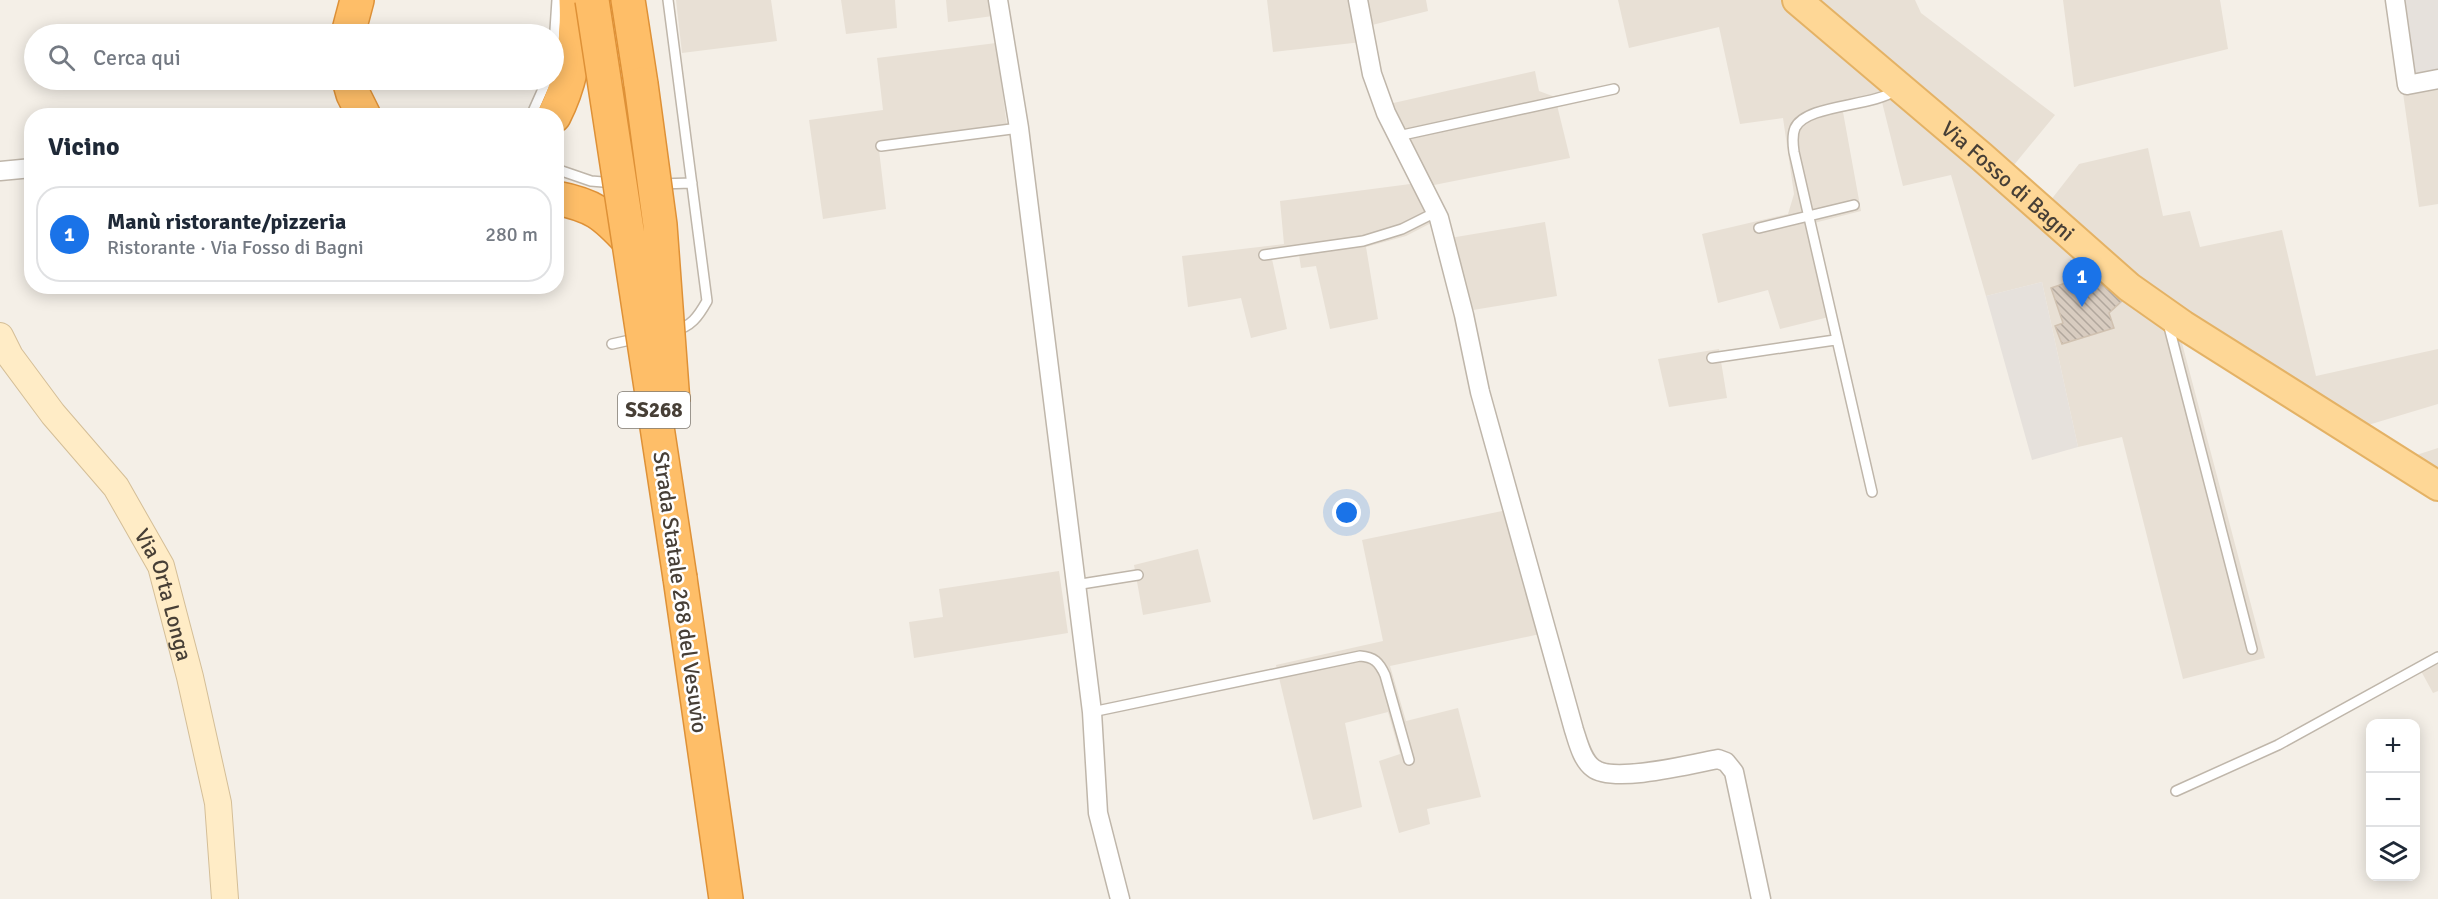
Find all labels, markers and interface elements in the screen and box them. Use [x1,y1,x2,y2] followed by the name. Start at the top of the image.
[24,24,564,90] search box
[45,41,78,74] icon: search
[93,44,181,71] text: Cerca qui
[1936,115,2080,247] street label: Via Fosso di Bagni
[48,131,120,163] text: Vicino
[107,208,346,235] text: Manù ristorante/pizzeria
[64,222,75,247] text: 1
[485,222,538,247] text: 280 m
[107,235,364,260] text: Ristorante · Via Fosso di Bagni
[2062,258,2102,307] pin: 1
[618,392,690,428] road number: SS268
[647,450,714,735] street label: Strada Statale 268 del Vesuvio
[1332,498,1361,527] your location
[128,524,198,664] street label: Via Orta Longa
[2366,719,2420,881] map controls
[2366,719,2420,773] button: +
[2366,773,2420,827] button: −
[2366,827,2420,881] button: layers

